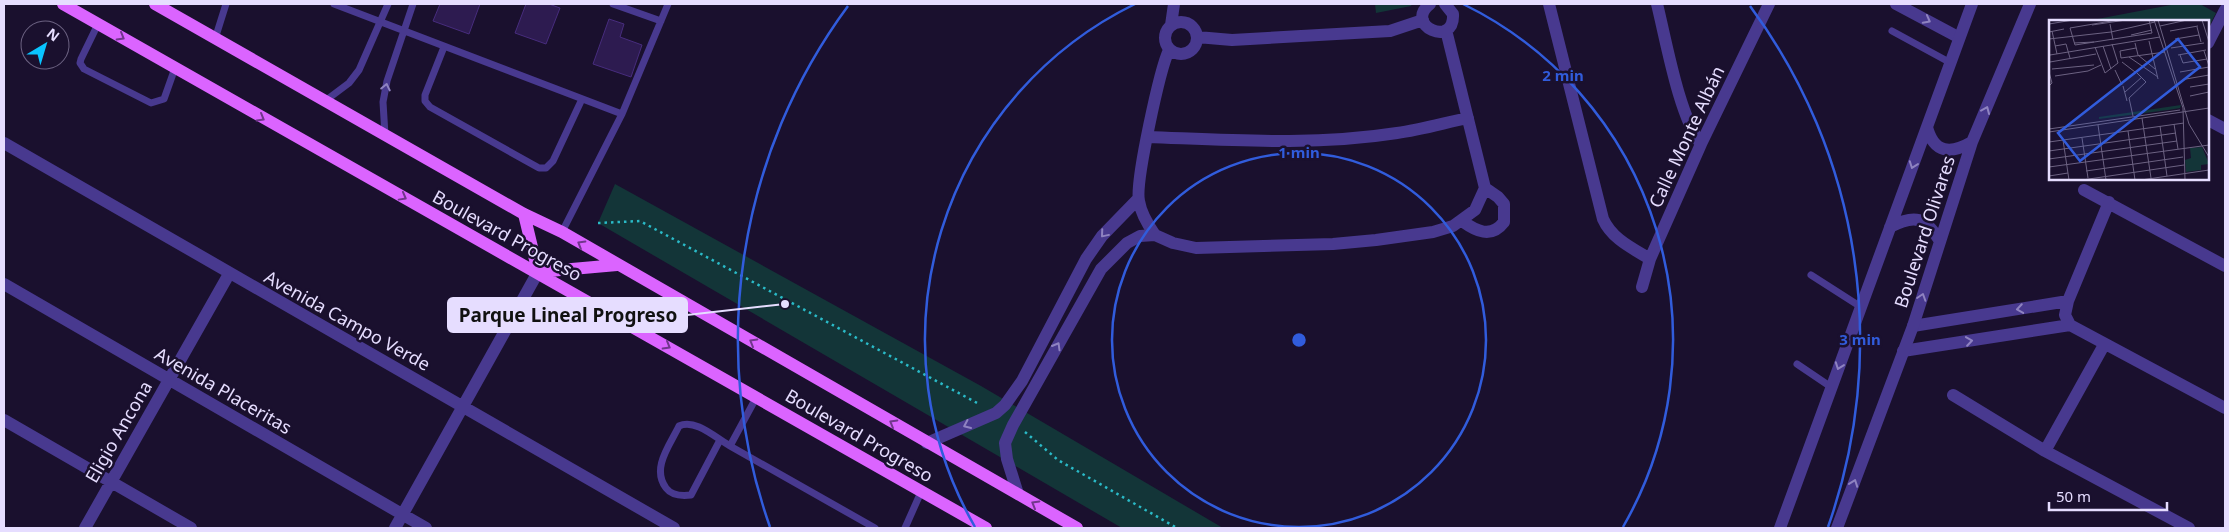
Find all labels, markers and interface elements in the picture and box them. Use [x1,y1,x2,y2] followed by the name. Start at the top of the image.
[1922,14,1931,24] one-way arrow
[20,20,70,70] north arrow
[2049,20,2209,180] inset map
[43,23,64,45] text: N
[115,30,124,40] one-way arrow
[1643,62,1729,211] street label: Calle Monte Albán
[1542,65,1584,85] text: 2 min
[380,82,391,91] one-way arrow
[1979,106,1990,115] one-way arrow
[256,112,265,122] one-way arrow
[1278,142,1320,162] text: 1 min
[1888,153,1960,311] street label: Boulevard Olivares
[1909,160,1919,168] one-way arrow
[429,184,586,286] street label: Boulevard Progreso
[398,191,407,201] one-way arrow
[1101,228,1110,237] one-way arrow
[578,240,587,250] one-way arrow
[260,264,435,376] street label: Avenida Campo Verde
[1916,294,1926,302] one-way arrow
[448,298,687,332] callout: Parque Lineal Progreso
[459,302,677,328] text: Parque Lineal Progreso
[2016,303,2024,313] one-way arrow
[1839,329,1881,349] text: 3 min
[1290,331,1308,349] centre of rings
[1965,336,1973,347] one-way arrow
[749,339,758,349] one-way arrow
[661,340,670,350] one-way arrow
[151,341,296,439] street label: Avenida Placeritas
[1051,342,1061,351] one-way arrow
[1835,362,1845,370] one-way arrow
[79,376,157,487] street label: Eligio Ancona
[781,383,938,487] street label: Boulevard Progreso
[963,419,972,430] one-way arrow
[890,420,899,430] one-way arrow
[1848,479,1858,487] one-way arrow
[2049,480,2166,512] scale bar
[2056,486,2091,506] text: 50 m
[1031,500,1040,510] one-way arrow

